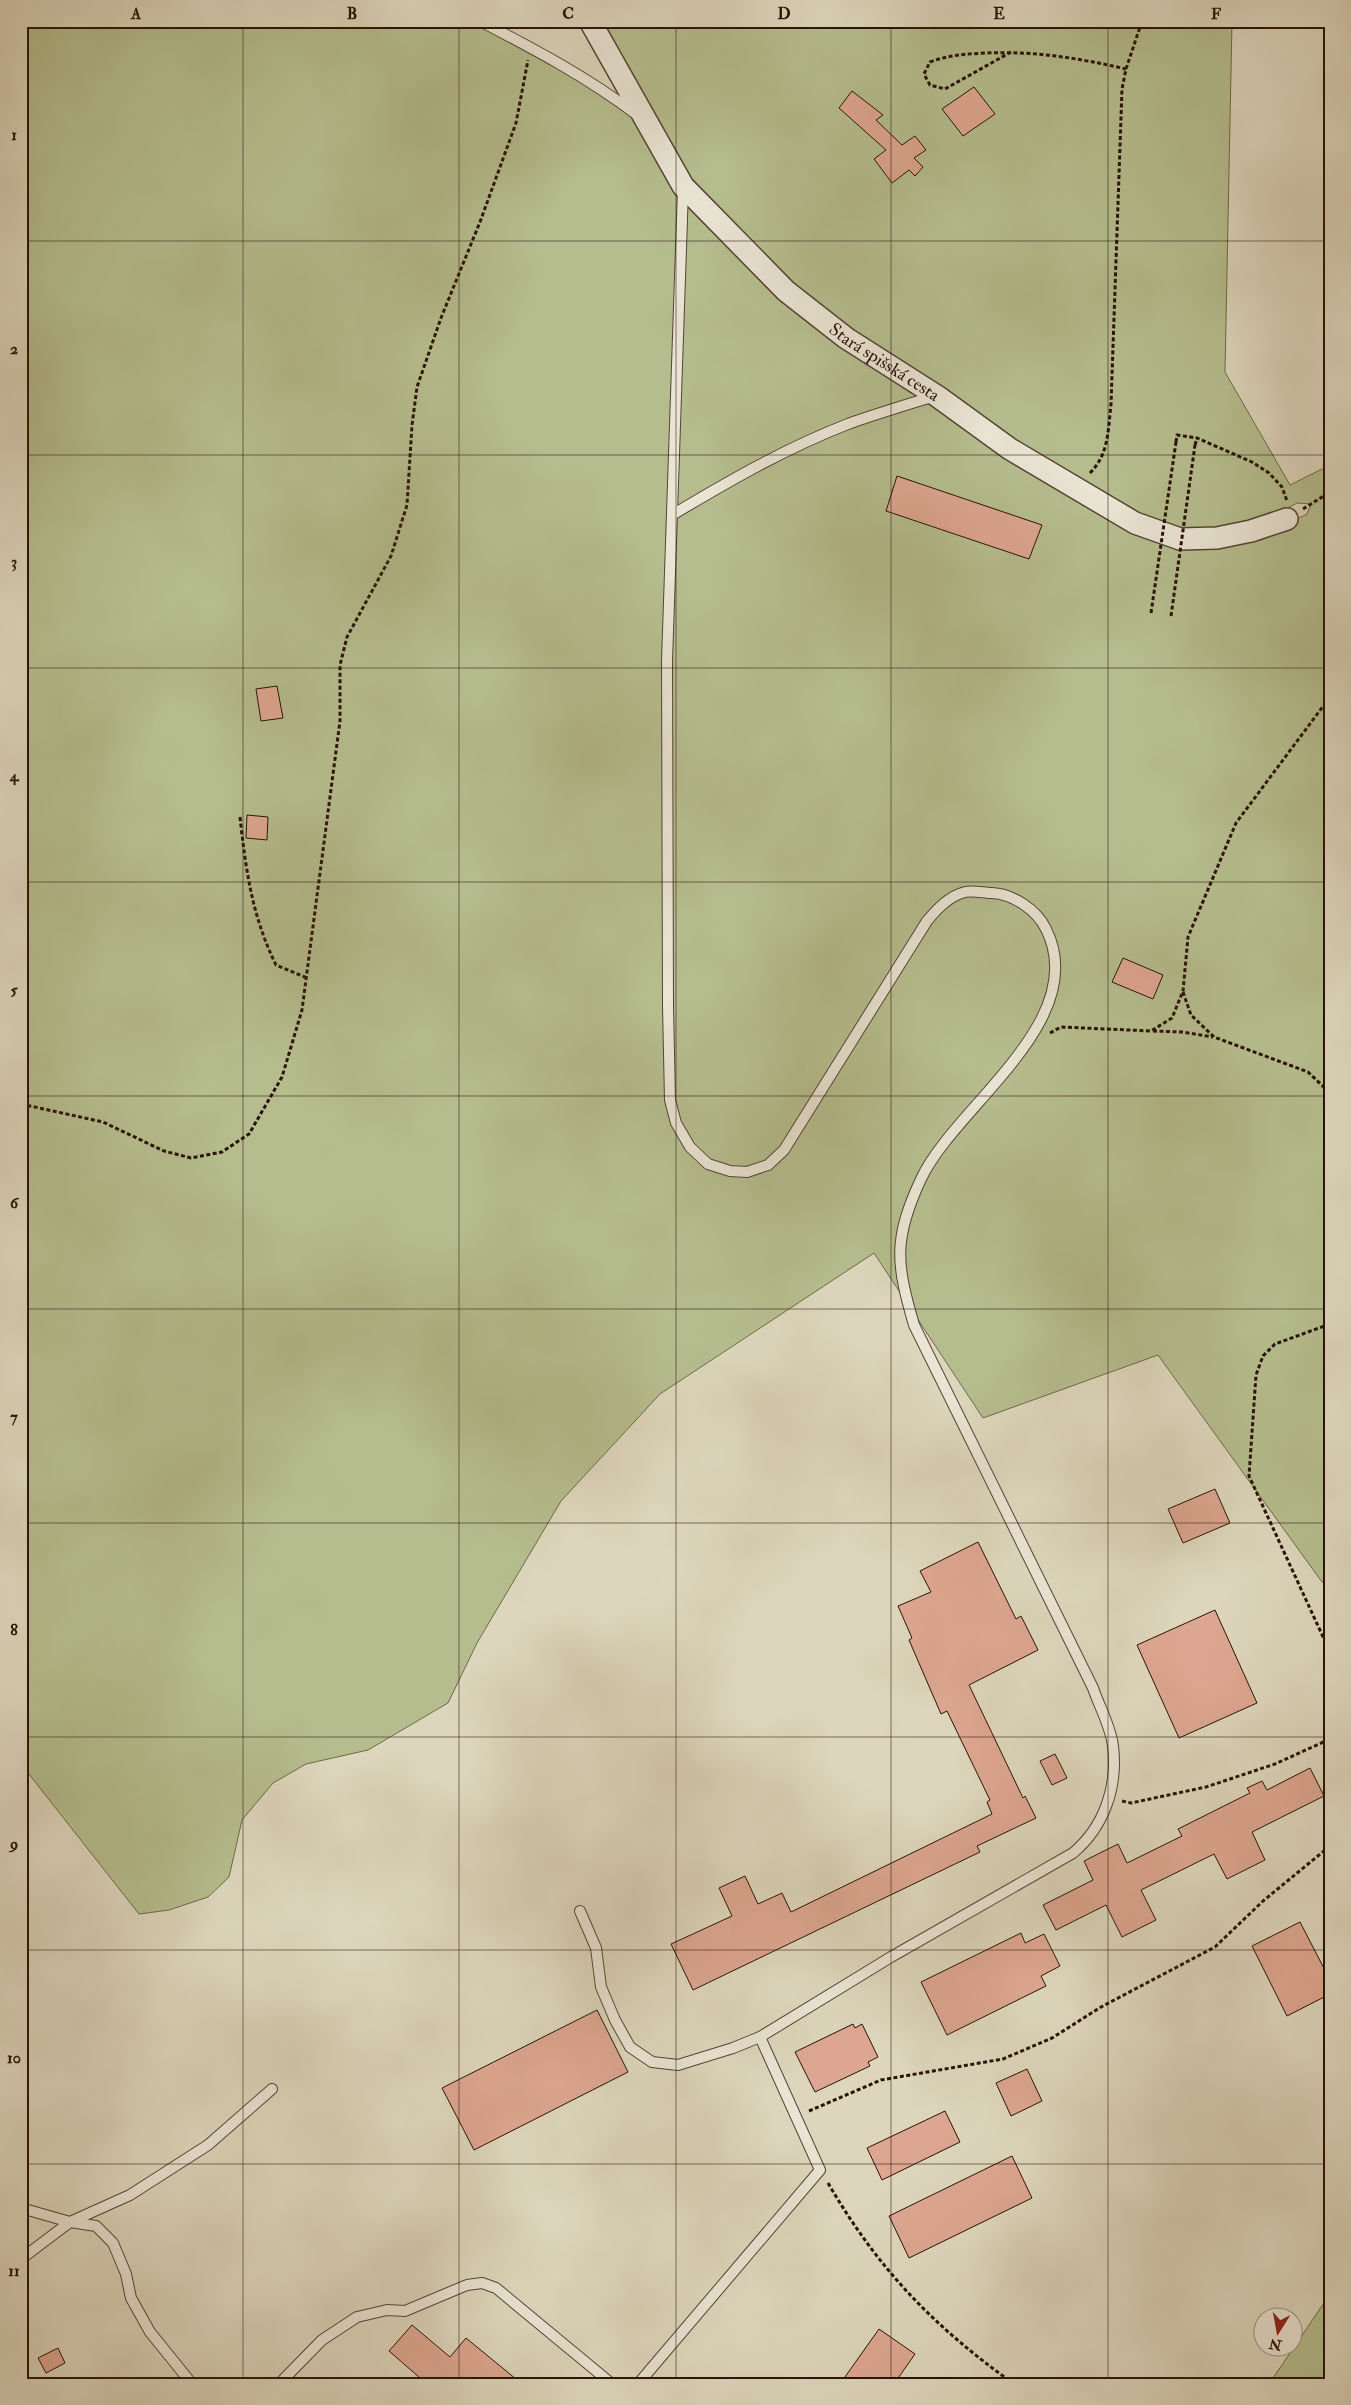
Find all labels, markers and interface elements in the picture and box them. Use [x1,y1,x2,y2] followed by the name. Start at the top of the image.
[130,4,142,24] text: A
[347,4,357,24] text: B
[562,4,574,24] text: C
[777,4,791,24] text: D
[993,4,1005,24] text: E
[1211,4,1221,24] text: F
[11,125,17,145] text: 1
[824,318,944,407] street label: Stará spišská cesta
[10,339,18,359] text: 2
[11,552,17,572] text: 3
[9,766,20,786] text: 4
[10,980,18,1000] text: 5
[10,1193,20,1213] text: 6
[10,1407,18,1427] text: 7
[10,1620,18,1640] text: 8
[8,1834,18,1854] text: 9
[7,2048,21,2068] text: 10
[8,2261,20,2281] text: 11
[1254,2308,1304,2358] north arrow
[1267,2335,1284,2354] text: N

